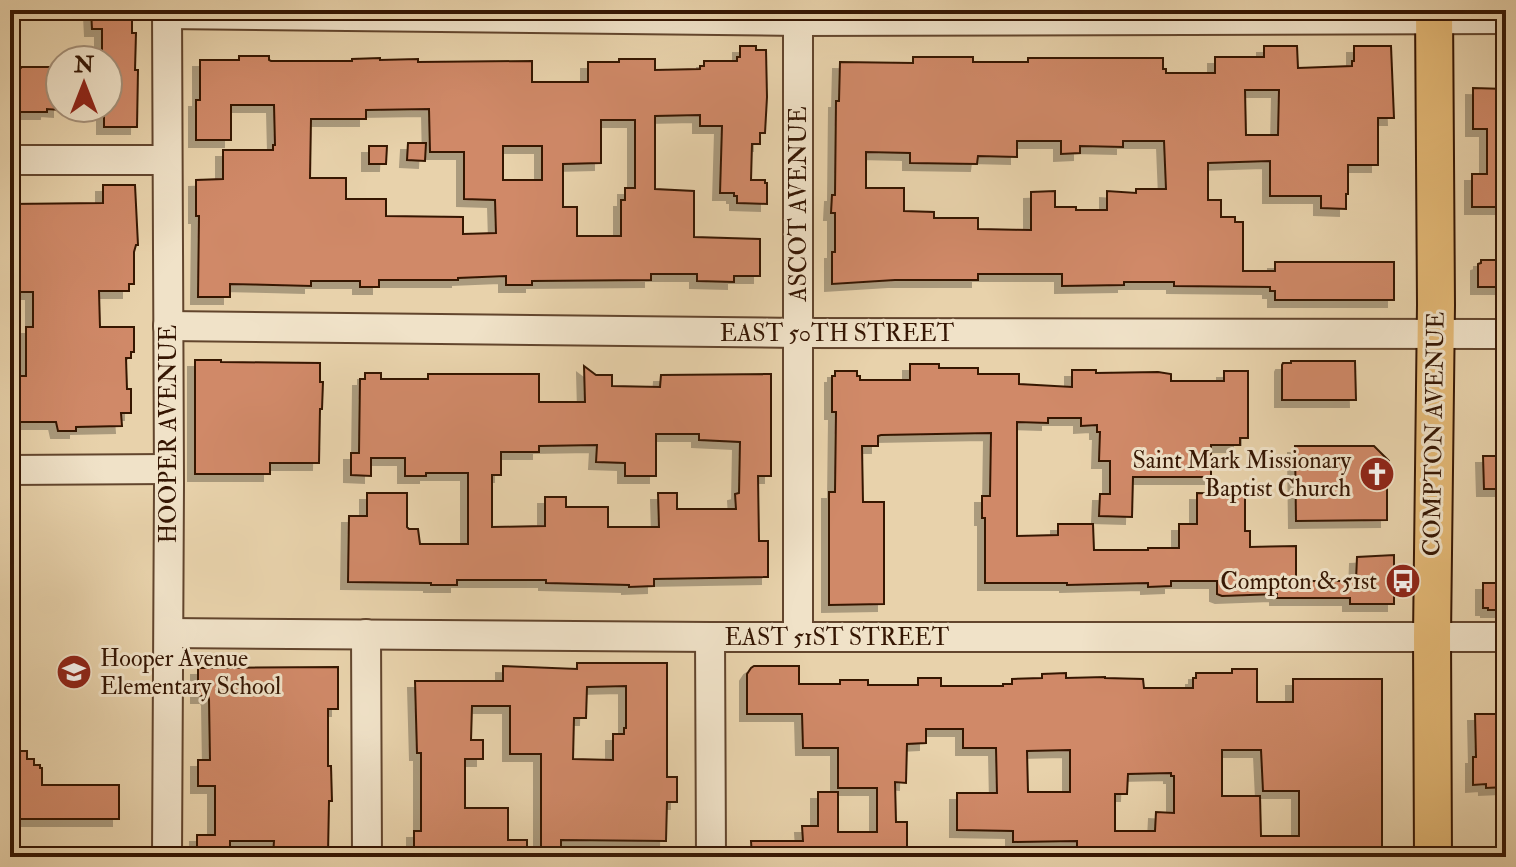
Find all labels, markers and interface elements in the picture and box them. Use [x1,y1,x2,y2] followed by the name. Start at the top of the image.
[44,44,124,124] north arrow
[73,51,94,79] text: N
[783,106,814,303] street label: ASCOT AVENUE
[1416,311,1452,557] street label: COMPTON AVENUE
[720,318,955,349] street label: EAST 50TH STREET
[153,325,184,543] street label: HOOPER AVENUE
[1132,445,1351,504] place label: Saint Mark Missionary Baptist Church
[1358,455,1396,493] church icon: Saint Mark Missionary Baptist Church
[1384,562,1422,600] bus stop icon: Compton & 51st
[1220,566,1377,597] place label: Compton & 51st
[725,622,950,653] street label: EAST 51ST STREET
[100,643,281,702] place label: Hooper Avenue Elementary School
[55,653,93,691] school or university icon: Hooper Avenue Elementary School

